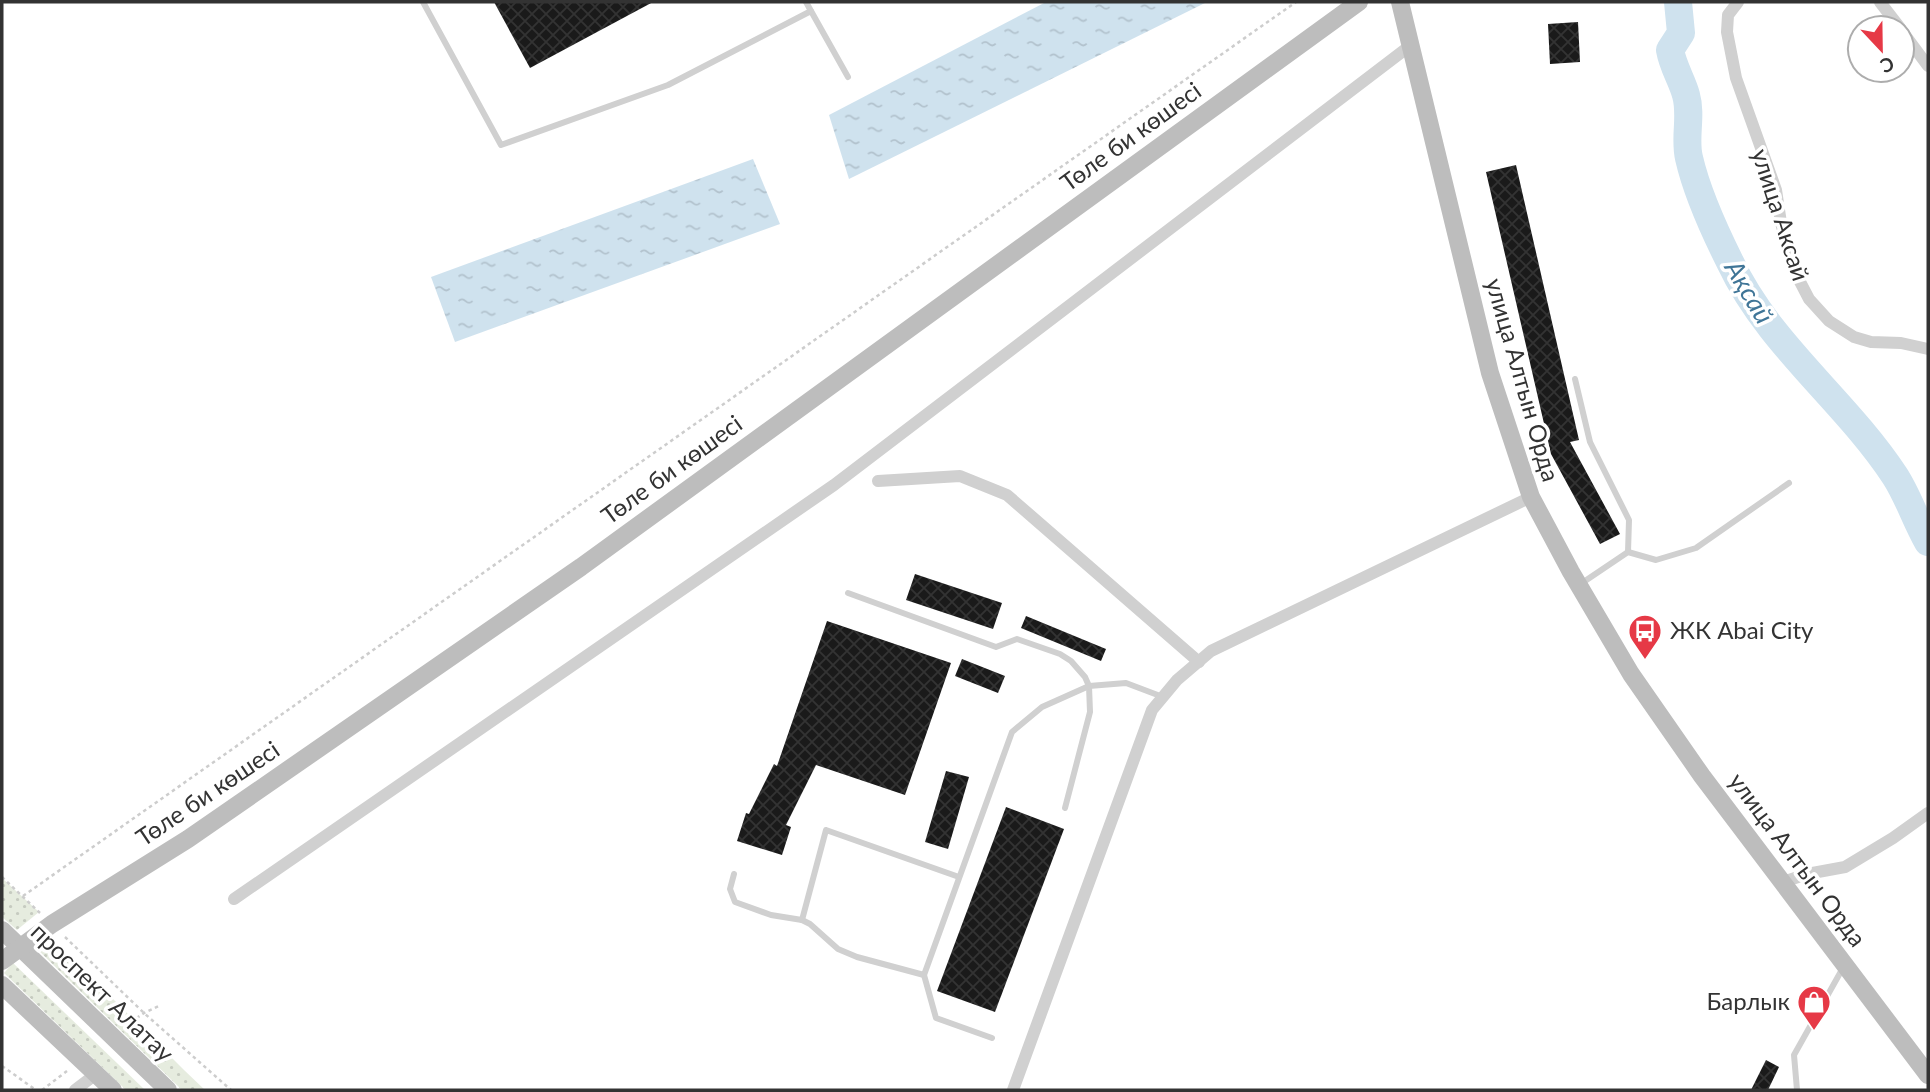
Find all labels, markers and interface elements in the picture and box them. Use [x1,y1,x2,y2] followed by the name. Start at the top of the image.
[1846,14,1916,84] north arrow
[1877,52,1898,78] text: С
[1054,75,1206,196] street label: Төле би көшесі
[1746,145,1816,284] street label: улица Аксай
[1718,253,1781,329] water label: Ақсай
[1481,275,1566,485] street label: улица Алтын Орда
[595,408,747,529] street label: Төле би көшесі
[1626,612,1664,661] bus stop icon: ЖК Abai City
[1670,615,1814,644] place label: ЖК Abai City
[130,734,284,851] street label: Төле би көшесі
[1723,767,1873,952] street label: улица Алтын Орда
[26,917,181,1068] street label: проспект Алатау
[1795,983,1833,1032] shop icon: Барлык
[1706,986,1791,1015] place label: Барлык

